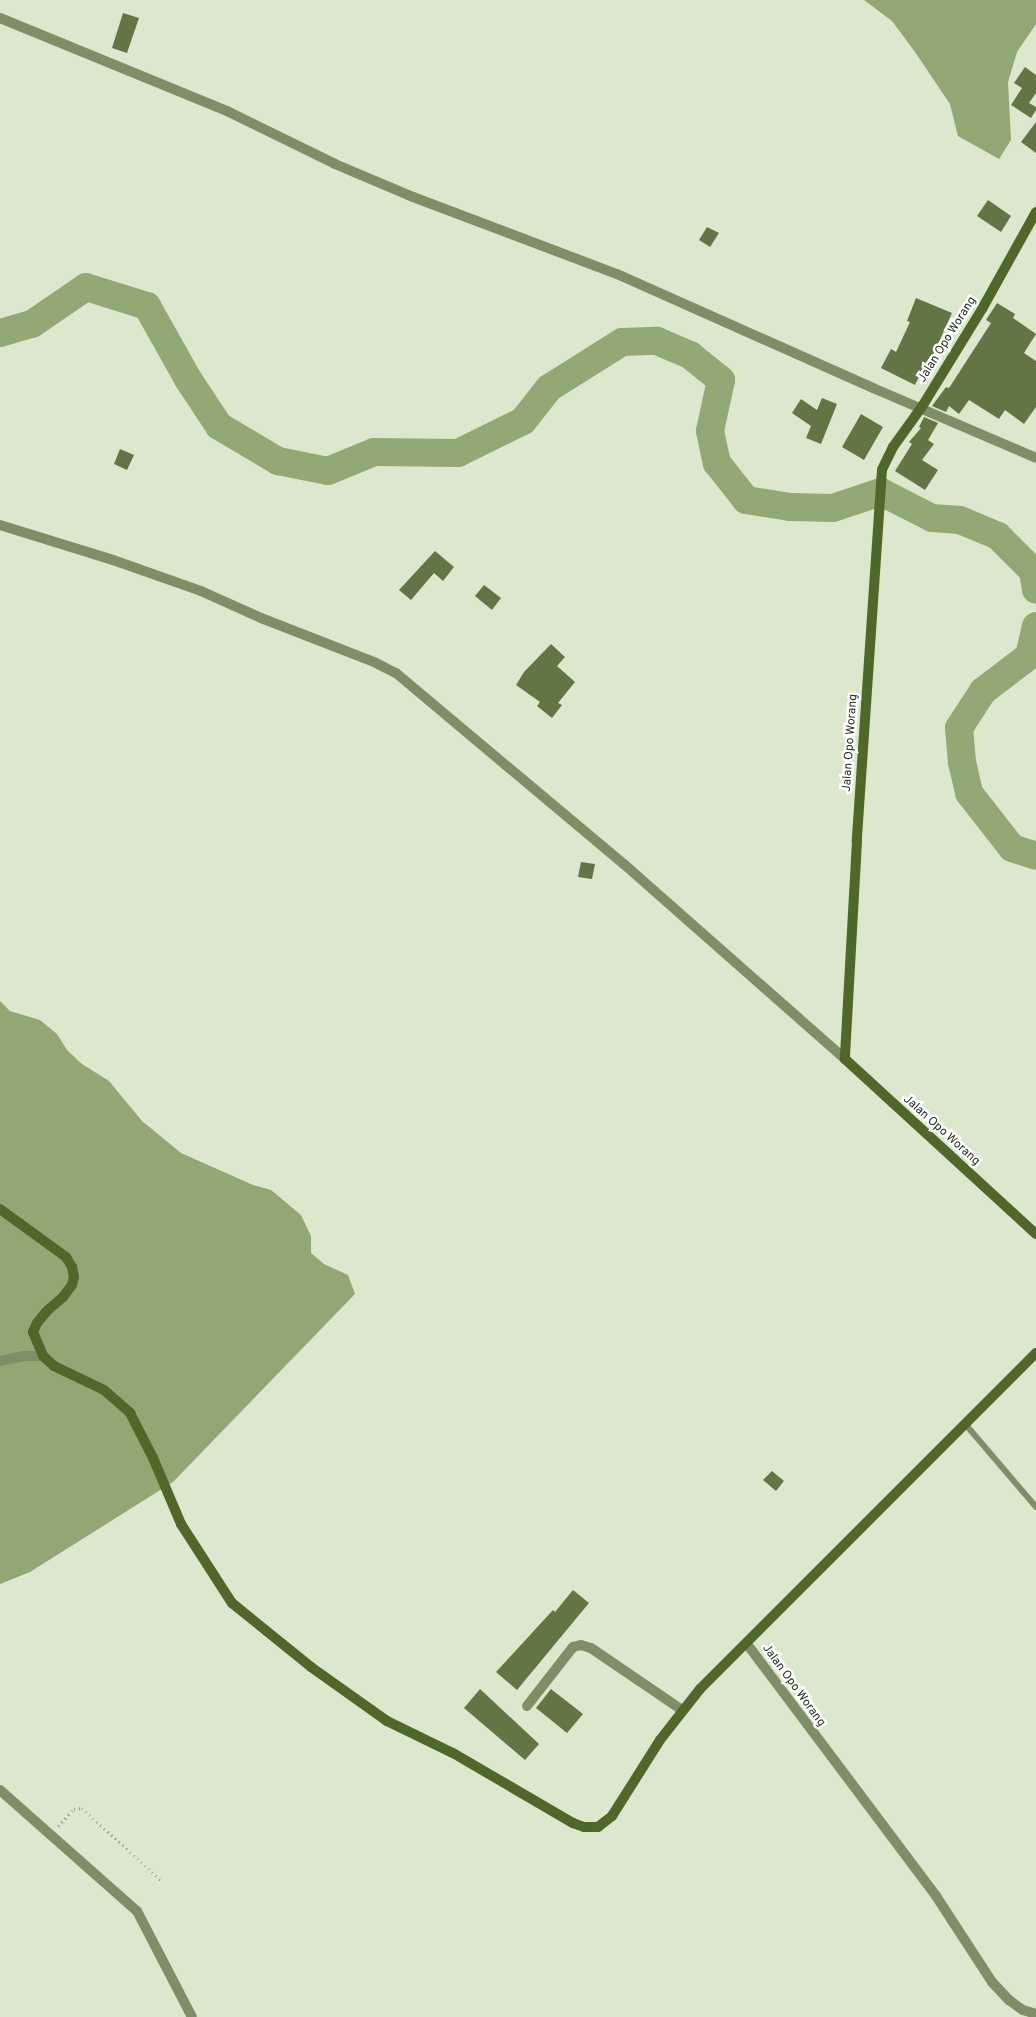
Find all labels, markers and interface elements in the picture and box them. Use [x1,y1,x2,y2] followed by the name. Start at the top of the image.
[916,294,980,386] street label: Jalan Opo Worang
[840,693,862,793] street label: Jalan Opo Worang
[900,1093,982,1169] street label: Jalan Opo Worang
[758,1642,828,1730] street label: Jalan Opo Worang

